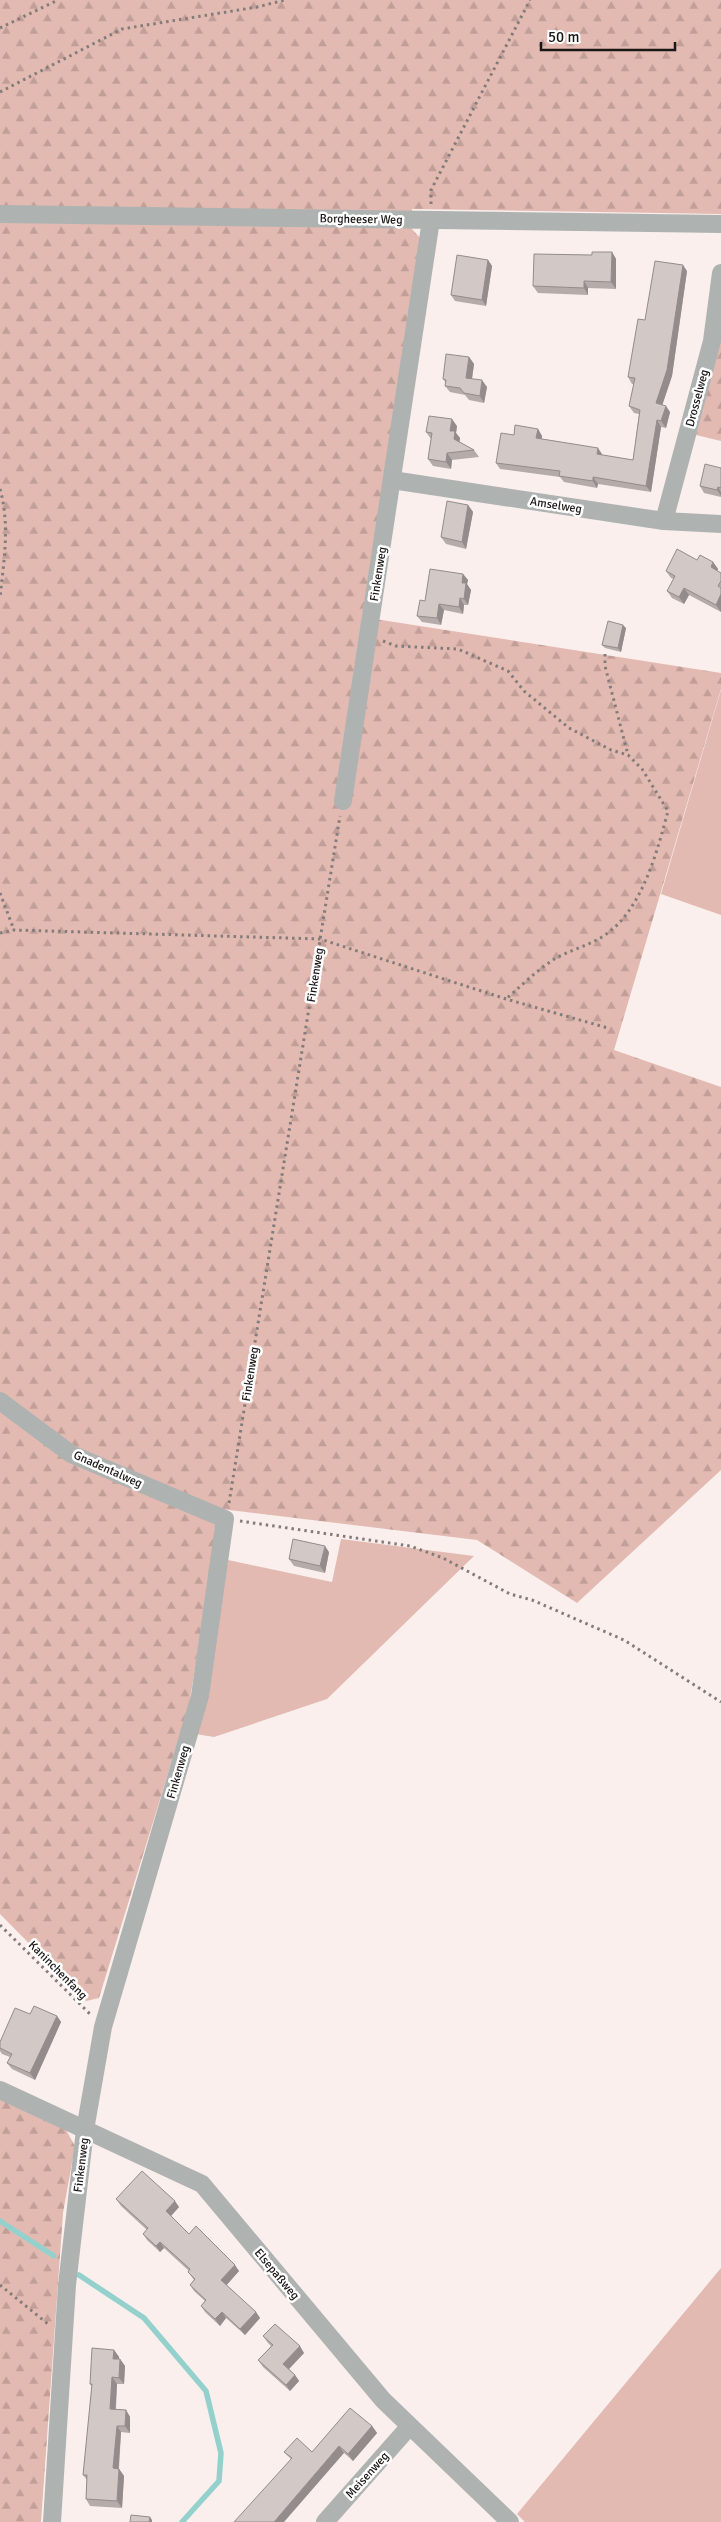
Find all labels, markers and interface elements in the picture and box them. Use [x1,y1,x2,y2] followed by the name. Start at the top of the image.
[541,20,675,52] scale bar
[548,28,579,46] text: 50 m
[319,211,403,228] street label: Borgheeser Weg
[683,368,712,429] street label: Drosselweg
[529,494,583,517] street label: Amselweg
[367,546,390,602] street label: Finkenweg
[304,947,327,1003] street label: Finkenweg
[239,1346,262,1402] street label: Finkenweg
[71,1448,145,1491] street label: Gnadentalweg
[164,1744,193,1801] street label: Finkenweg
[25,1938,90,2003] street label: Kaninchenfang
[71,2137,92,2193] street label: Finkenweg
[251,2246,302,2303] street label: Elsepaßweg
[343,2449,392,2502] street label: Meisenweg

